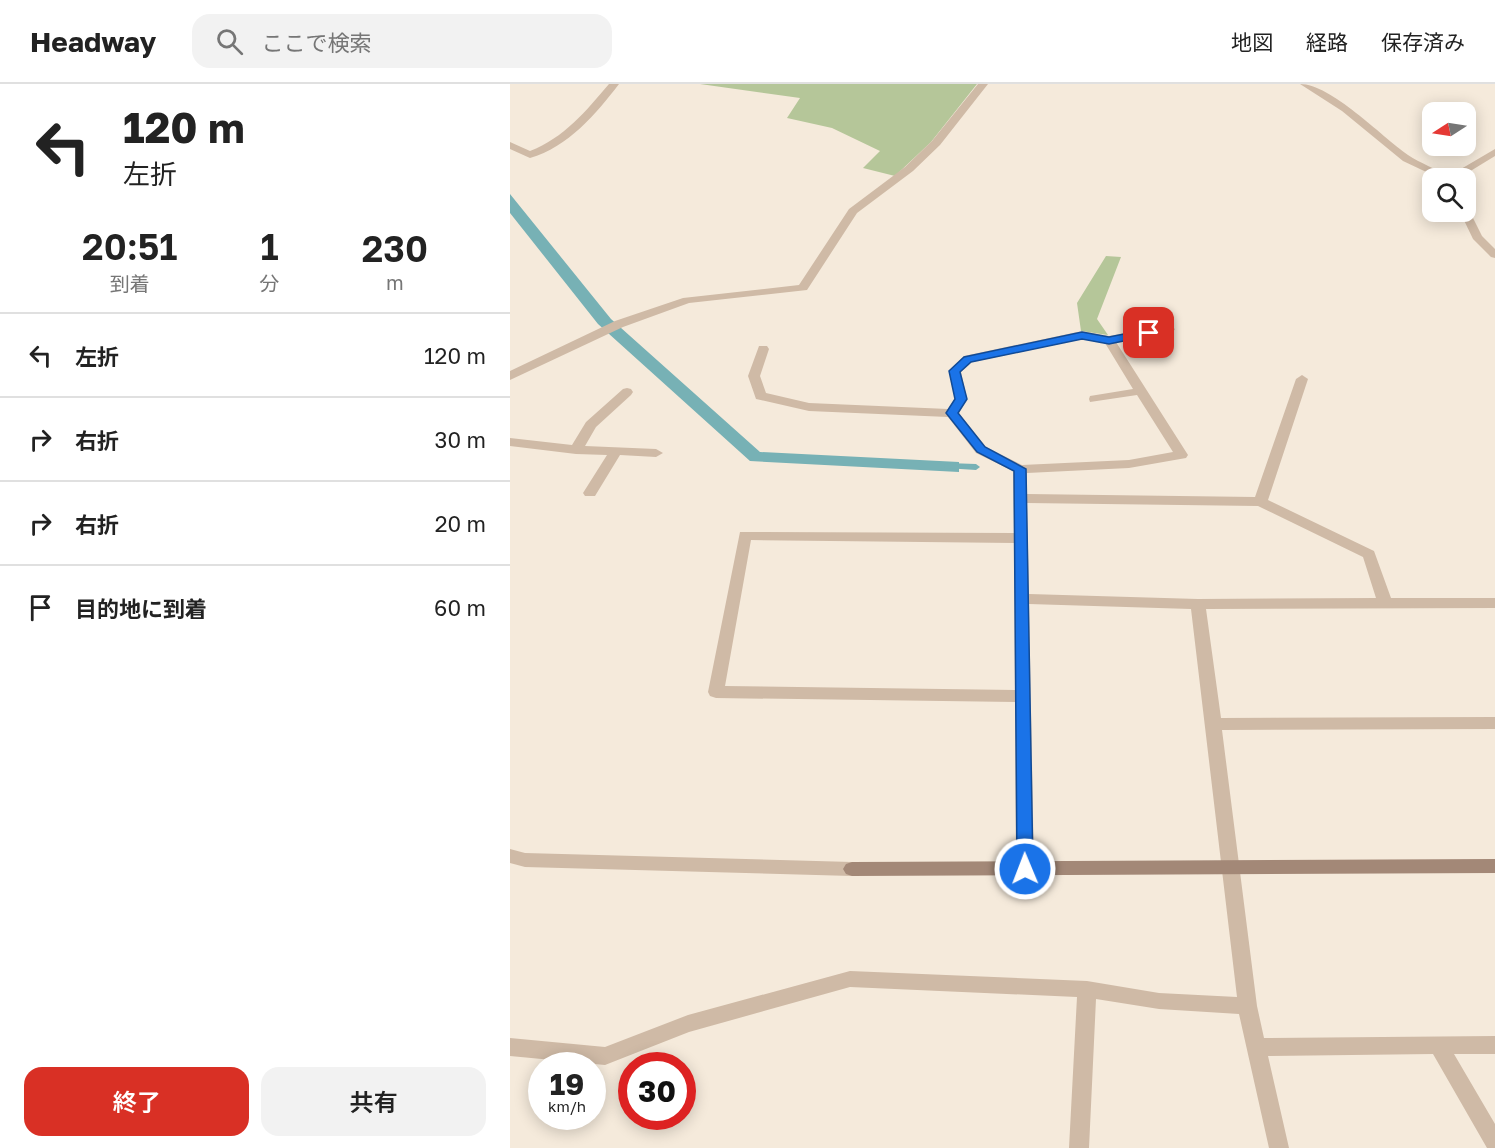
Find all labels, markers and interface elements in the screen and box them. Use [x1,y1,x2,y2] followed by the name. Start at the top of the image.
[192,14,612,68] search box
[30,25,156,58] text: Headway
[213,25,246,58] icon: search
[261,29,371,56] text: ここで検索
[1231,29,1273,55] text: 地図
[1306,29,1348,55] text: 経路
[1381,29,1465,55] text: 保存済み
[123,102,245,152] text: 120 m
[1422,102,1476,156] north arrow
[1422,102,1476,222] map controls
[24,108,102,186] icon: left
[123,158,177,190] text: 左折
[1422,168,1476,222] button: search
[82,225,178,268] text: 20:51
[260,225,279,268] text: 1
[362,227,428,270] text: 230
[386,270,404,294] text: m
[110,271,150,295] text: 到着
[260,271,280,295] text: 分
[1123,307,1174,358] pin
[1132,316,1165,349] icon: arrive
[24,339,57,372] icon: left
[424,342,486,369] text: 120 m
[75,343,119,370] text: 左折
[24,423,57,456] icon: right
[435,426,486,453] text: 30 m
[75,427,119,454] text: 右折
[24,507,57,540] icon: right
[435,510,486,537] text: 20 m
[75,511,119,538] text: 右折
[24,591,57,624] icon: arrive
[434,594,486,621] text: 60 m
[75,595,207,622] text: 目的地に到着
[993,837,1057,901] position arrow
[618,1052,696,1130] speed limit sign: 30
[550,1066,584,1102] text: 19
[24,1067,249,1136] button: 終了
[261,1067,486,1136] button: 共有
[548,1097,586,1115] text: km/h

